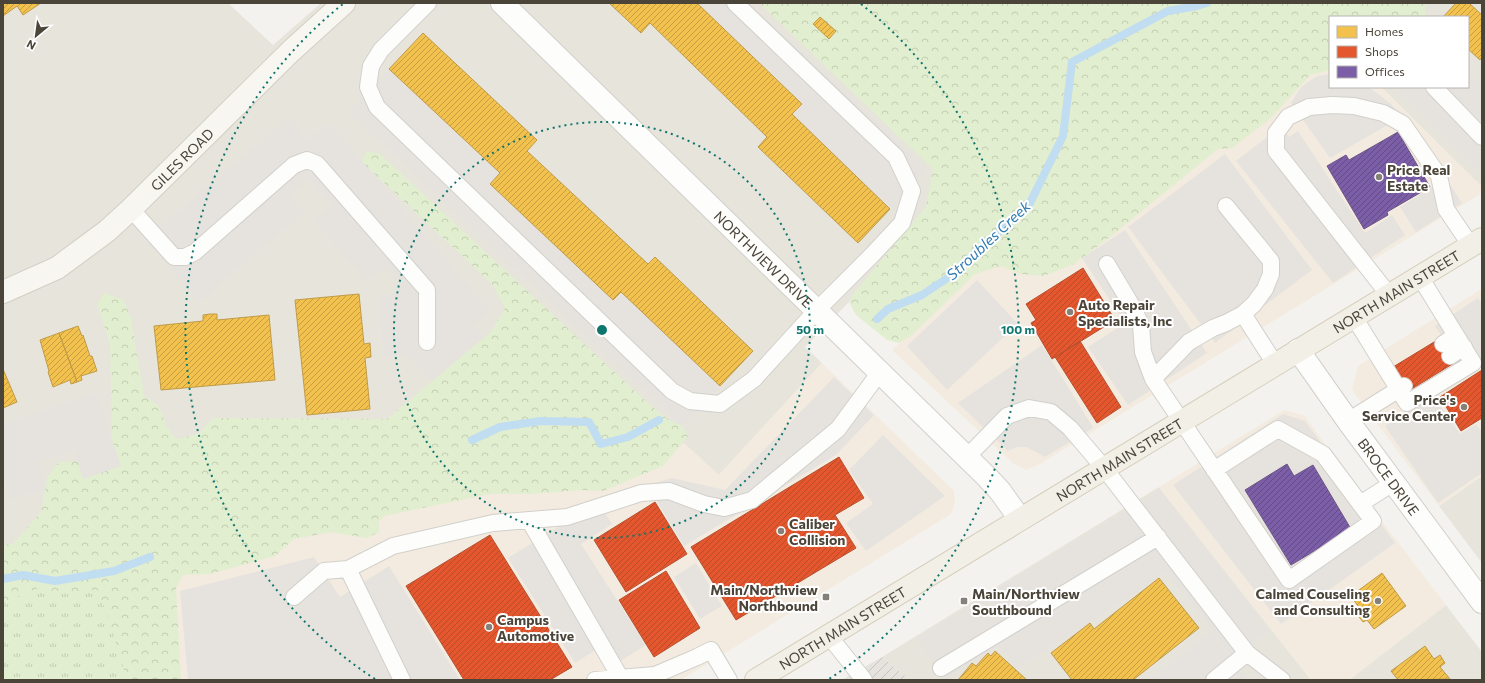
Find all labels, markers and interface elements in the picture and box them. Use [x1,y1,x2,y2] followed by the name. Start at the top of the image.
[16,16,56,56] north arrow
[1329,16,1469,88] legend
[1365,24,1403,38] text: Homes
[24,37,38,53] text: N
[1365,44,1399,58] text: Shops
[1365,64,1405,78] text: Offices
[147,124,217,194] street label: GILES ROAD
[1387,161,1450,194] place label: Price Real Estate
[1374,172,1384,182] marker: Price Real Estate
[942,196,1034,283] water label: Stroubles Creek
[711,207,817,311] street label: NORTHVIEW DRIVE
[1330,246,1463,336] street label: NORTH MAIN STREET
[1078,296,1172,329] place label: Auto Repair Specialists, Inc
[1065,307,1075,317] marker: Auto Repair Specialists, Inc
[796,322,824,336] text: 50 m
[1001,322,1035,336] text: 100 m
[595,323,609,337] centre of rings
[1362,391,1456,424] place label: Price's Service Center
[1459,402,1469,412] marker: Price's Service Center
[1053,414,1186,504] street label: NORTH MAIN STREET
[1355,435,1423,519] street label: BROCE DRIVE
[789,515,845,548] place label: Caliber Collision
[776,526,786,536] marker: Caliber Collision
[710,581,818,614] place label: Main/Northview Northbound
[776,583,909,673] street label: NORTH MAIN STREET
[972,585,1080,618] place label: Main/Northview Southbound
[1255,585,1370,618] place label: Calmed Couseling and Consulting
[821,592,831,602] marker: Main/Northview Northbound
[959,596,969,606] marker: Main/Northview Southbound
[1373,596,1383,606] marker: Calmed Couseling and Consulting
[497,611,574,644] place label: Campus Automotive
[484,622,494,632] marker: Campus Automotive

